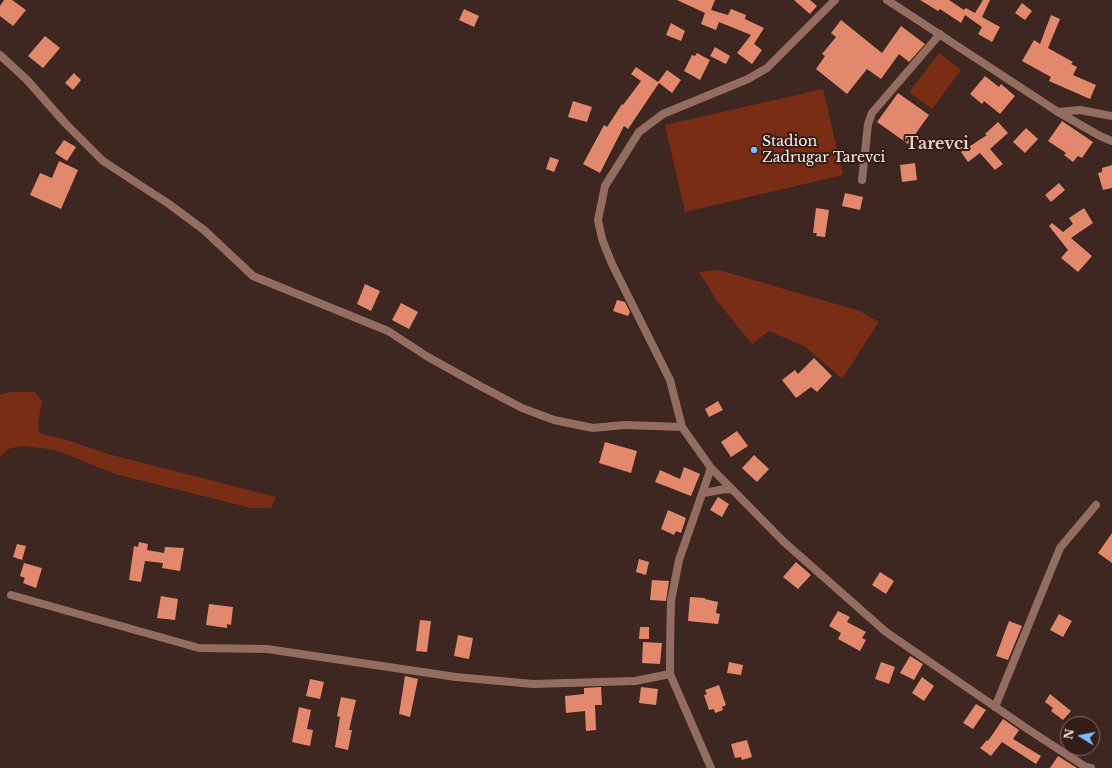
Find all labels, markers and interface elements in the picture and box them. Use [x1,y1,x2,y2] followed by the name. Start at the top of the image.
[762,134,885,166] place label: Stadion Zadrugar Tarevci
[905,134,969,154] district label: Tarevci
[749,145,759,155] marker: Stadion Zadrugar Tarevci
[1060,716,1100,756] north arrow
[1061,728,1077,740] text: N

